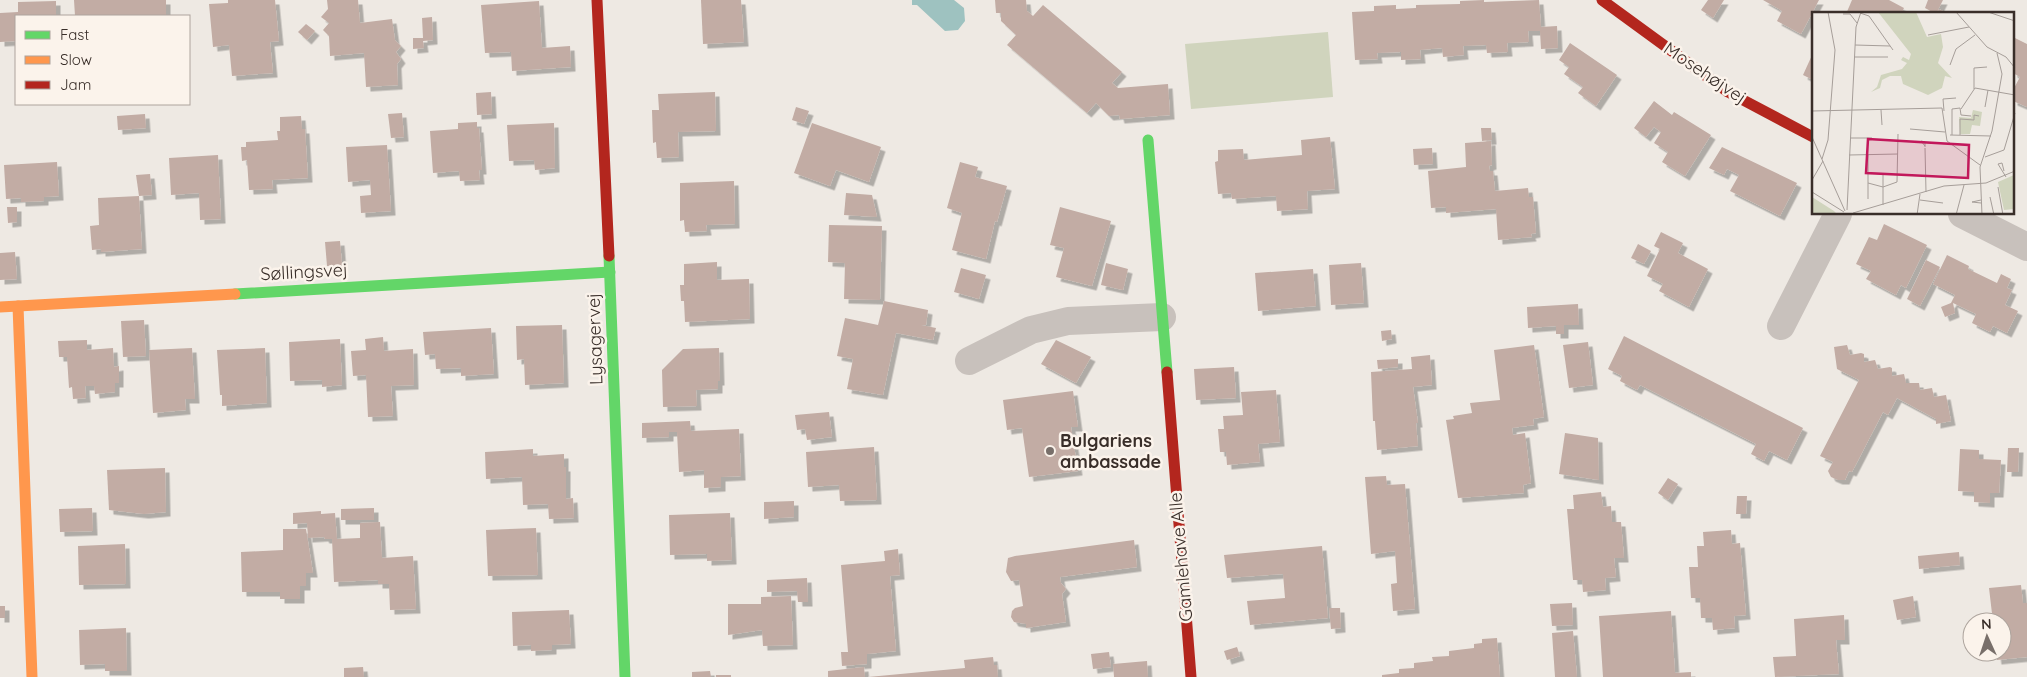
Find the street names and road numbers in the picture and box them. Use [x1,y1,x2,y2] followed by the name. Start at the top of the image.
[1660,37,1751,109] street label: Mosehøjvej
[260,258,348,285] street label: Søllingsvej
[581,293,608,385] street label: Lysagervej
[1163,491,1198,623] street label: Gamlehave Alle

